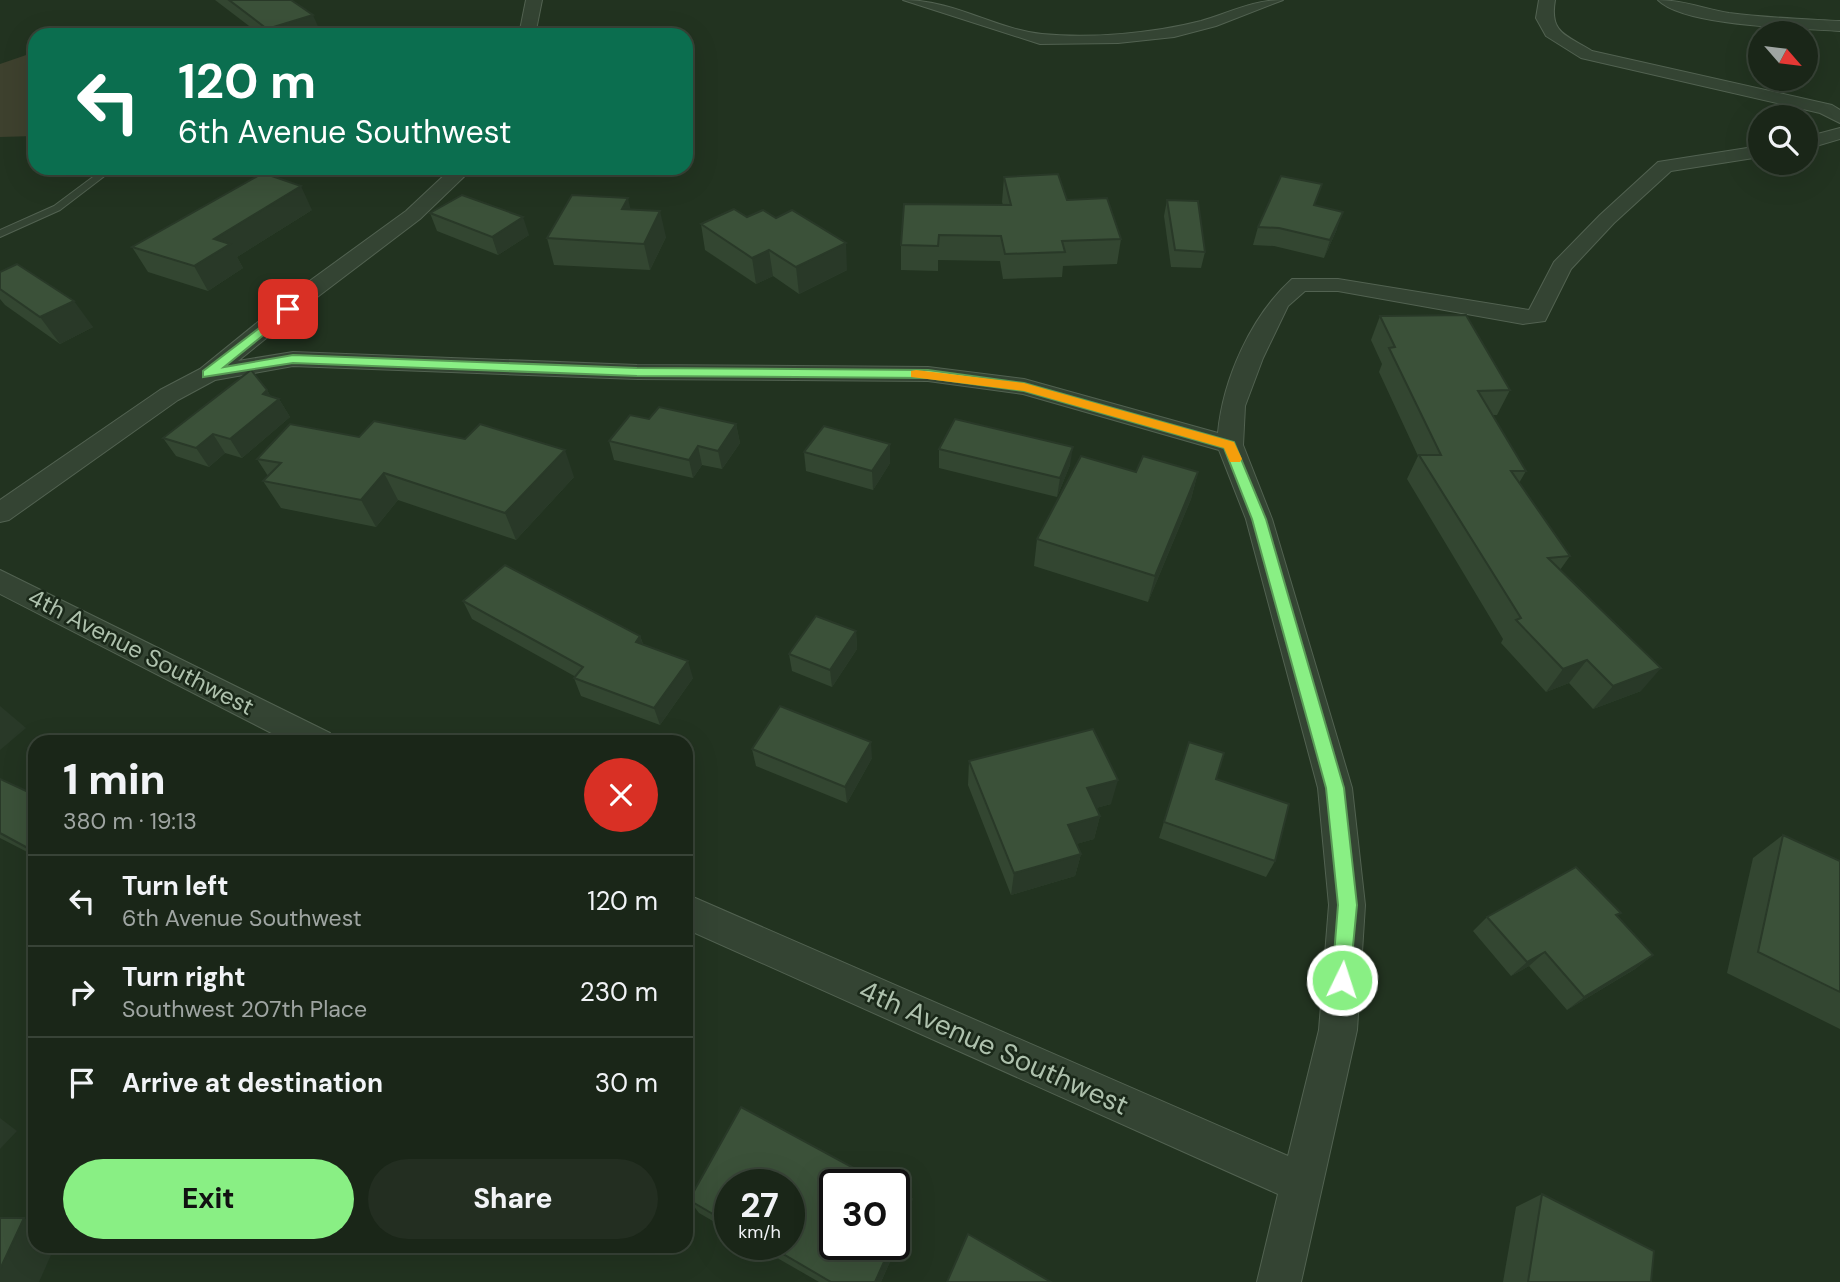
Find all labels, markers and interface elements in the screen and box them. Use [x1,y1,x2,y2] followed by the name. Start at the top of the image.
[1748,21,1818,91] north arrow
[1748,21,1818,175] map controls
[178,49,316,113] text: 120 m
[63,56,154,147] icon: left
[1748,105,1818,175] button: search
[178,111,512,153] text: 6th Avenue Southwest
[258,279,318,339] pin
[269,290,307,328] icon: arrive
[23,581,259,722] street label: 4th Avenue Southwest
[63,752,166,807] text: 1 min
[584,758,658,832] button: close
[63,806,197,836] text: 380 m · 19:13
[122,869,229,903] text: Turn left
[63,882,101,920] icon: left
[587,884,658,918] text: 120 m
[122,903,362,933] text: 6th Avenue Southwest
[1305,943,1379,1017] position arrow
[122,960,246,994] text: Turn right
[853,971,1134,1124] street label: 4th Avenue Southwest
[63,973,101,1011] icon: right
[580,975,658,1009] text: 230 m
[122,994,367,1024] text: Southwest 207th Place
[63,1064,101,1102] icon: arrive
[122,1066,383,1100] text: Arrive at destination
[595,1066,658,1100] text: 30 m
[63,1159,354,1239] button: Exit
[368,1159,658,1239] button: Share
[819,1169,910,1260] speed limit sign: 30
[740,1182,779,1228] text: 27
[738,1220,781,1244] text: km/h

